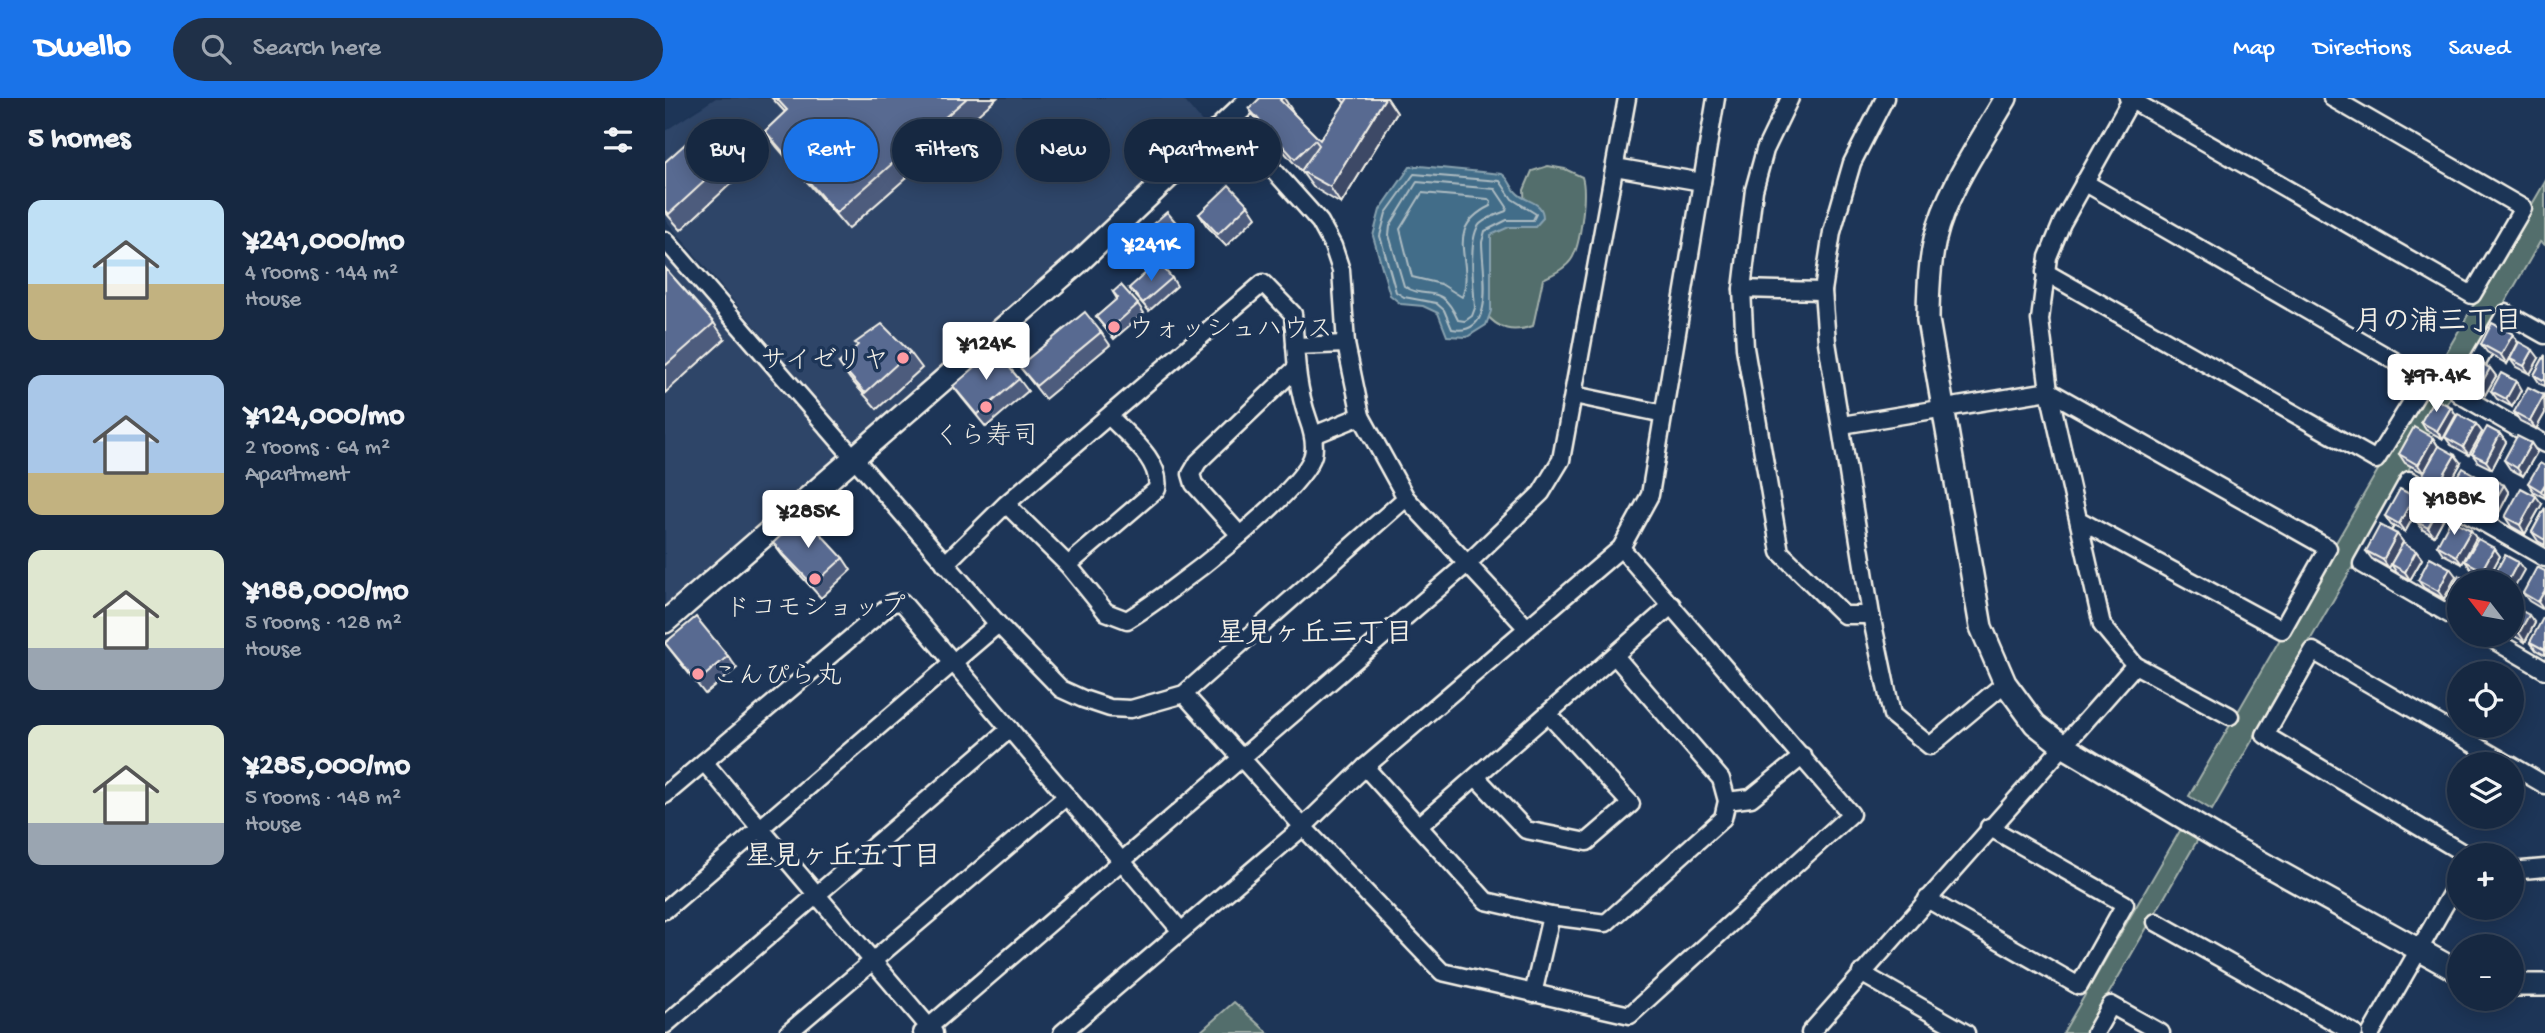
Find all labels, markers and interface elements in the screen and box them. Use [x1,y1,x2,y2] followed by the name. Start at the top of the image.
[173,18,663,81] search box
[35,30,131,68] text: Dwello
[197,30,235,68] icon: search
[253,34,381,65] text: Search here
[2233,35,2275,64] text: Map
[2313,35,2411,64] text: Directions
[2449,35,2510,64] text: Saved
[686,119,769,182] chip: Buy
[783,119,878,182] chip: Rent
[892,119,1002,182] chip: Filters
[1016,119,1110,182] chip: New
[1124,119,1281,182] chip: Apartment
[599,121,637,159] icon: filters
[28,123,130,158] text: 5 homes
[1102,223,1200,283] pin: ¥241K
[245,225,405,260] text: ¥241,000/mo
[84,228,168,312] icon: home
[1124,232,1178,259] text: ¥241K
[245,260,398,287] text: 4 rooms · 144 m²
[245,287,301,314] text: House
[2354,306,2522,340] district label: 月の浦三丁目
[1128,316,1333,347] place label: ウォッシュハウス
[1106,319,1122,335] marker: ウォッシュハウス
[937,322,1035,382] pin: ¥124K
[959,331,1013,358] text: ¥124K
[761,347,889,378] place label: サイゼリヤ
[895,350,911,366] marker: サイゼリヤ
[2379,354,2493,414] pin: ¥97.4K
[2404,363,2468,390] text: ¥97.4K
[978,399,994,415] marker: くら寿司
[245,400,405,435] text: ¥124,000/mo
[84,403,168,487] icon: home
[934,422,1038,454] place label: くら寿司
[245,435,390,462] text: 2 rooms · 64 m²
[245,462,349,489] text: Apartment
[2405,478,2503,537] pin: ¥188K
[2425,486,2483,513] text: ¥188K
[759,490,857,550] pin: ¥285K
[778,499,838,526] text: ¥285K
[2447,570,2523,648] north arrow
[2447,570,2524,1011] map controls
[807,571,823,587] marker: ドコモショップ
[245,575,409,610] text: ¥188,000/mo
[84,578,168,662] icon: home
[725,594,905,626] place label: ドコモショップ
[245,610,402,637] text: 5 rooms · 128 m²
[1217,619,1413,652] district label: 星見ヶ丘三丁目
[245,637,301,664] text: House
[2447,661,2524,738] button: locate
[712,662,842,694] place label: こんぴら丸
[690,666,706,682] marker: こんぴら丸
[245,750,410,785] text: ¥285,000/mo
[2447,752,2524,829] button: layers
[84,753,168,837] icon: home
[245,785,401,812] text: 5 rooms · 148 m²
[245,812,301,839] text: House
[745,842,941,875] district label: 星見ヶ丘五丁目
[2447,843,2524,920] button: +
[2447,934,2524,1011] button: −

